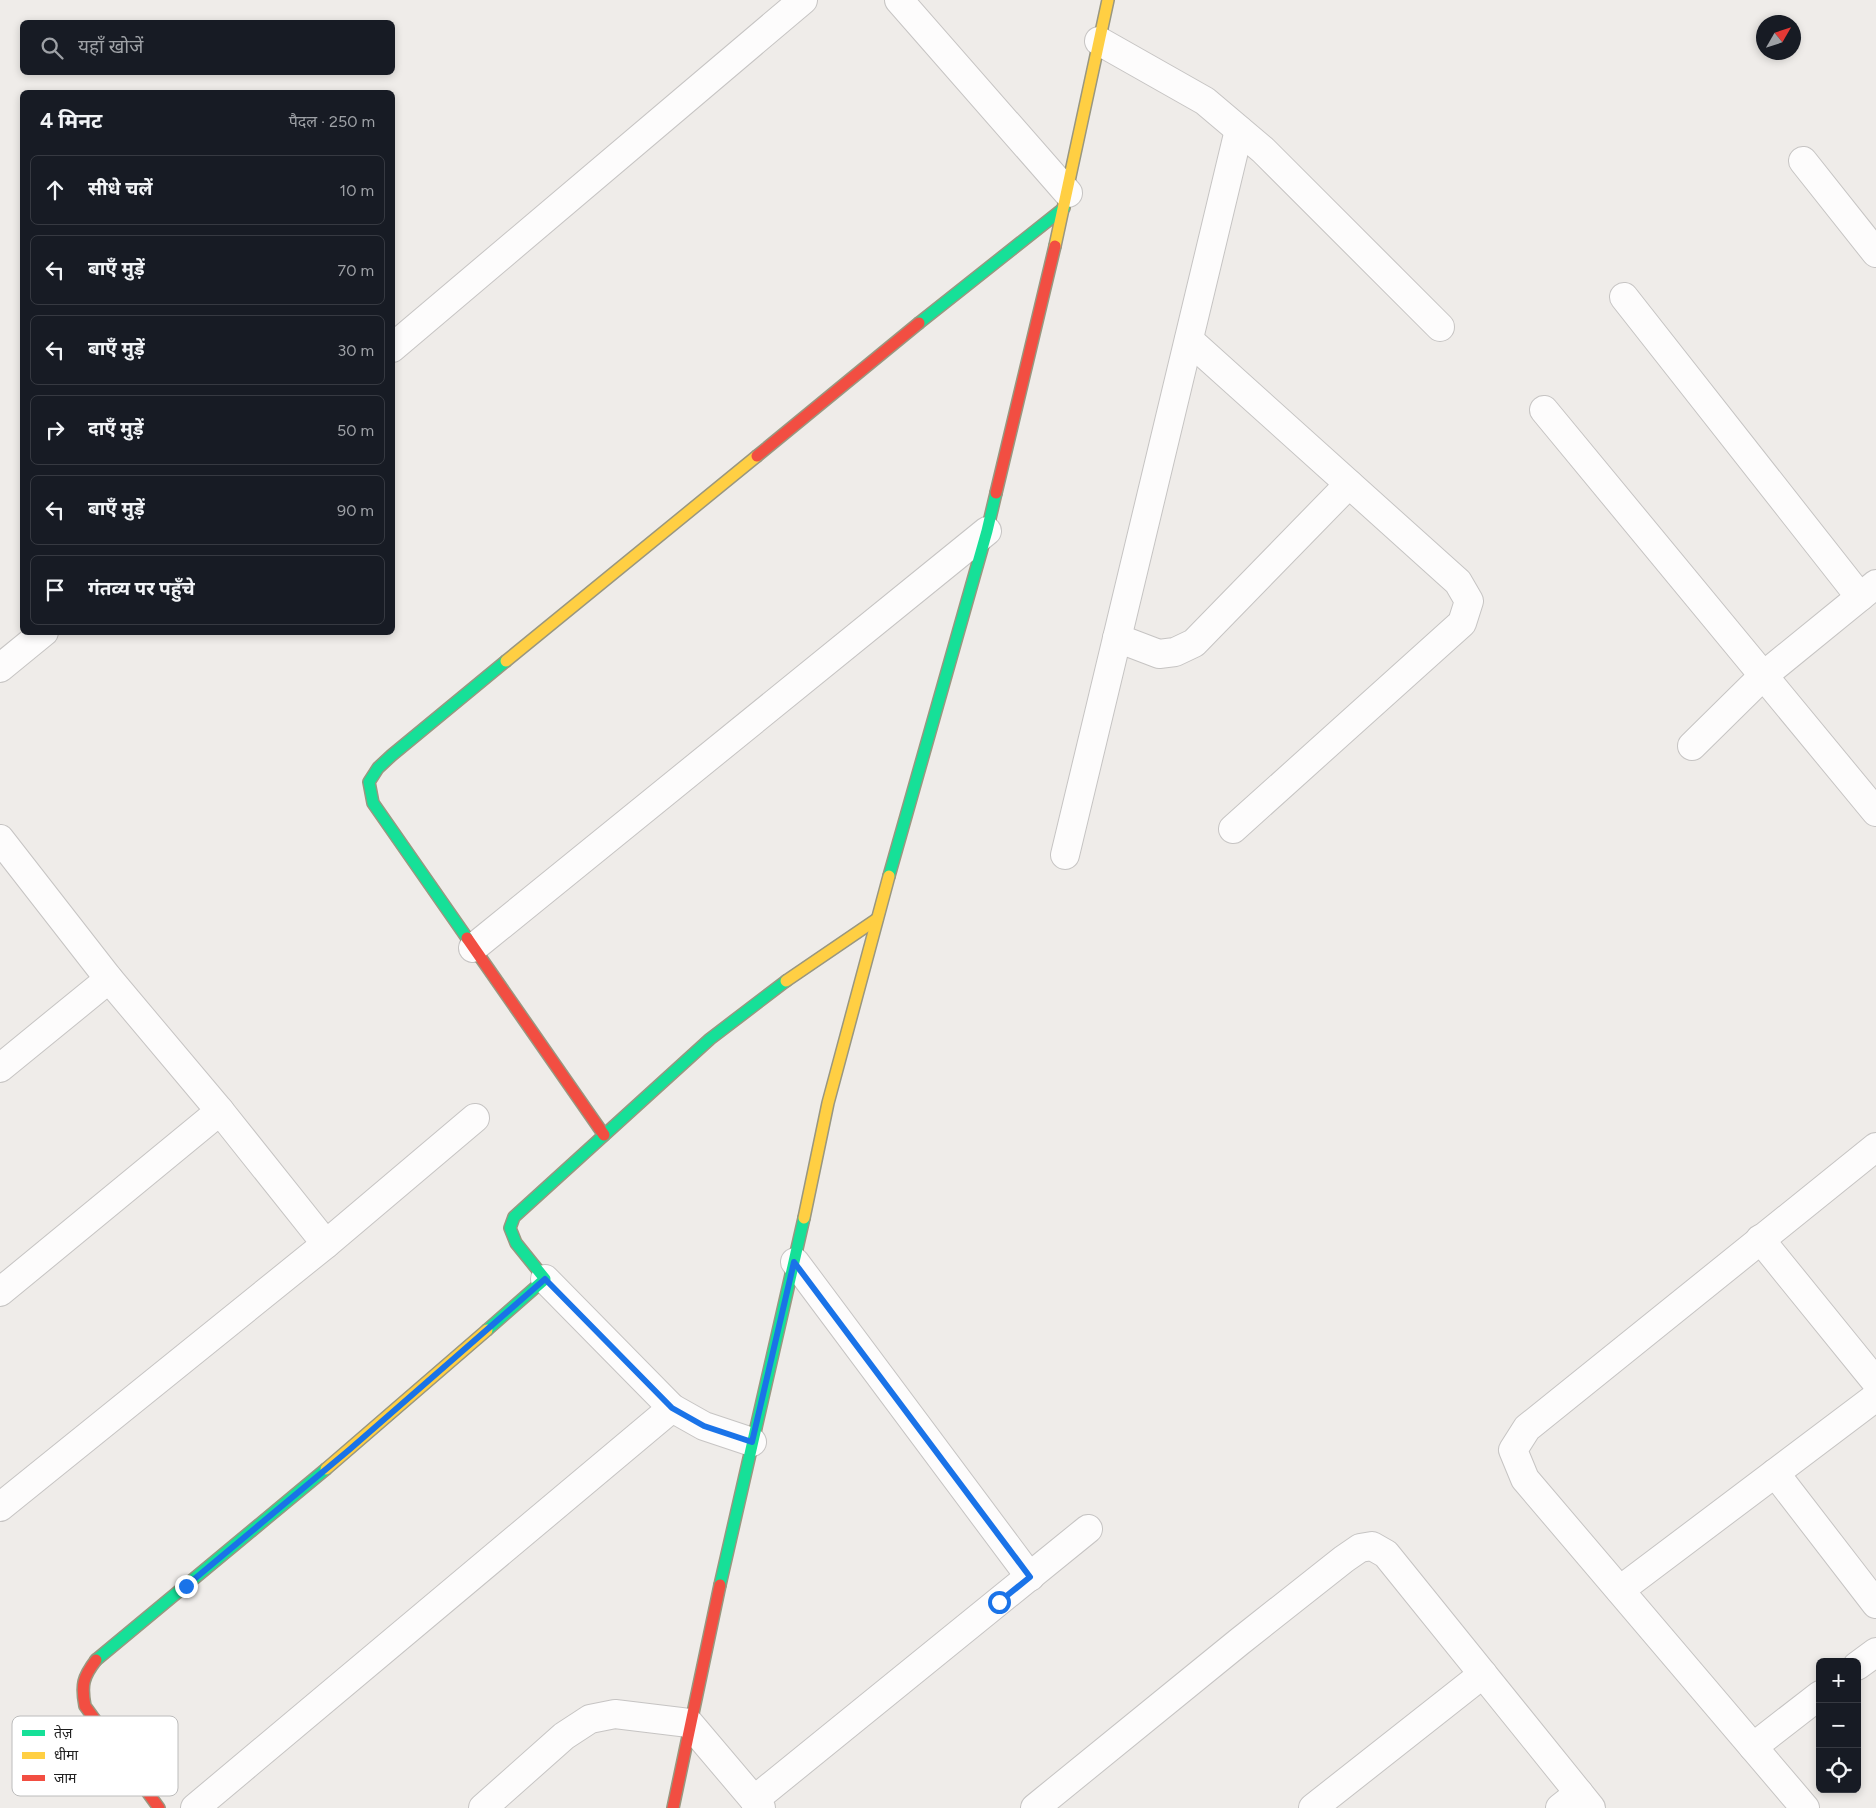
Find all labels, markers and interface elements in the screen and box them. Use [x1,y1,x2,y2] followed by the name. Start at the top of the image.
[1756,15,1801,60] north arrow
[20,20,395,75] search box
[38,34,66,62] icon: search
[78,35,143,58] text: यहाँ खोजें
[40,108,102,133] text: 4 मिनट
[289,112,375,131] text: पैदल · 250 m
[41,176,69,204] icon: ahead
[88,177,152,200] text: सीधे चलें
[340,181,374,200] text: 10 m
[41,256,69,284] icon: left
[88,257,145,280] text: बाएँ मुड़ें
[338,261,374,280] text: 70 m
[41,336,69,364] icon: left
[88,337,145,360] text: बाएँ मुड़ें
[337,341,374,360] text: 30 m
[41,416,69,444] icon: right
[88,417,144,440] text: दाएँ मुड़ें
[337,421,374,440] text: 50 m
[41,496,69,524] icon: left
[88,497,145,520] text: बाएँ मुड़ें
[337,501,374,520] text: 90 m
[41,576,69,604] icon: arrive
[88,577,195,600] text: गंतव्य पर पहुँचे
[175,1575,198,1598] route end
[988,1591,1011,1614] route start
[1816,1658,1861,1793] map controls
[1816,1658,1861,1703] button: +
[1816,1703,1861,1748] button: −
[12,1716,178,1796] legend
[54,1724,73,1742] text: तेज़
[54,1747,79,1764] text: धीमा
[1816,1748,1861,1793] button: locate
[54,1770,77,1787] text: जाम

